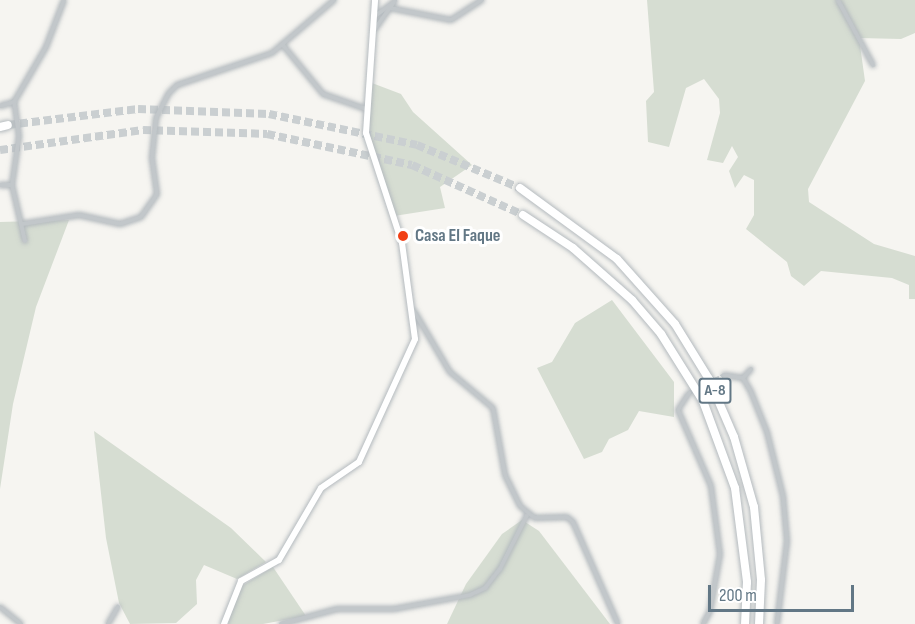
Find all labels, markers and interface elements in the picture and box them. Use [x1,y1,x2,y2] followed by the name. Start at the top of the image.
[415,225,500,247] place label: Casa El Faque
[396,229,410,243] marker: Casa El Faque
[697,378,733,404] road number: A-8
[711,573,856,611] scale bar
[719,585,757,606] text: 200 m

